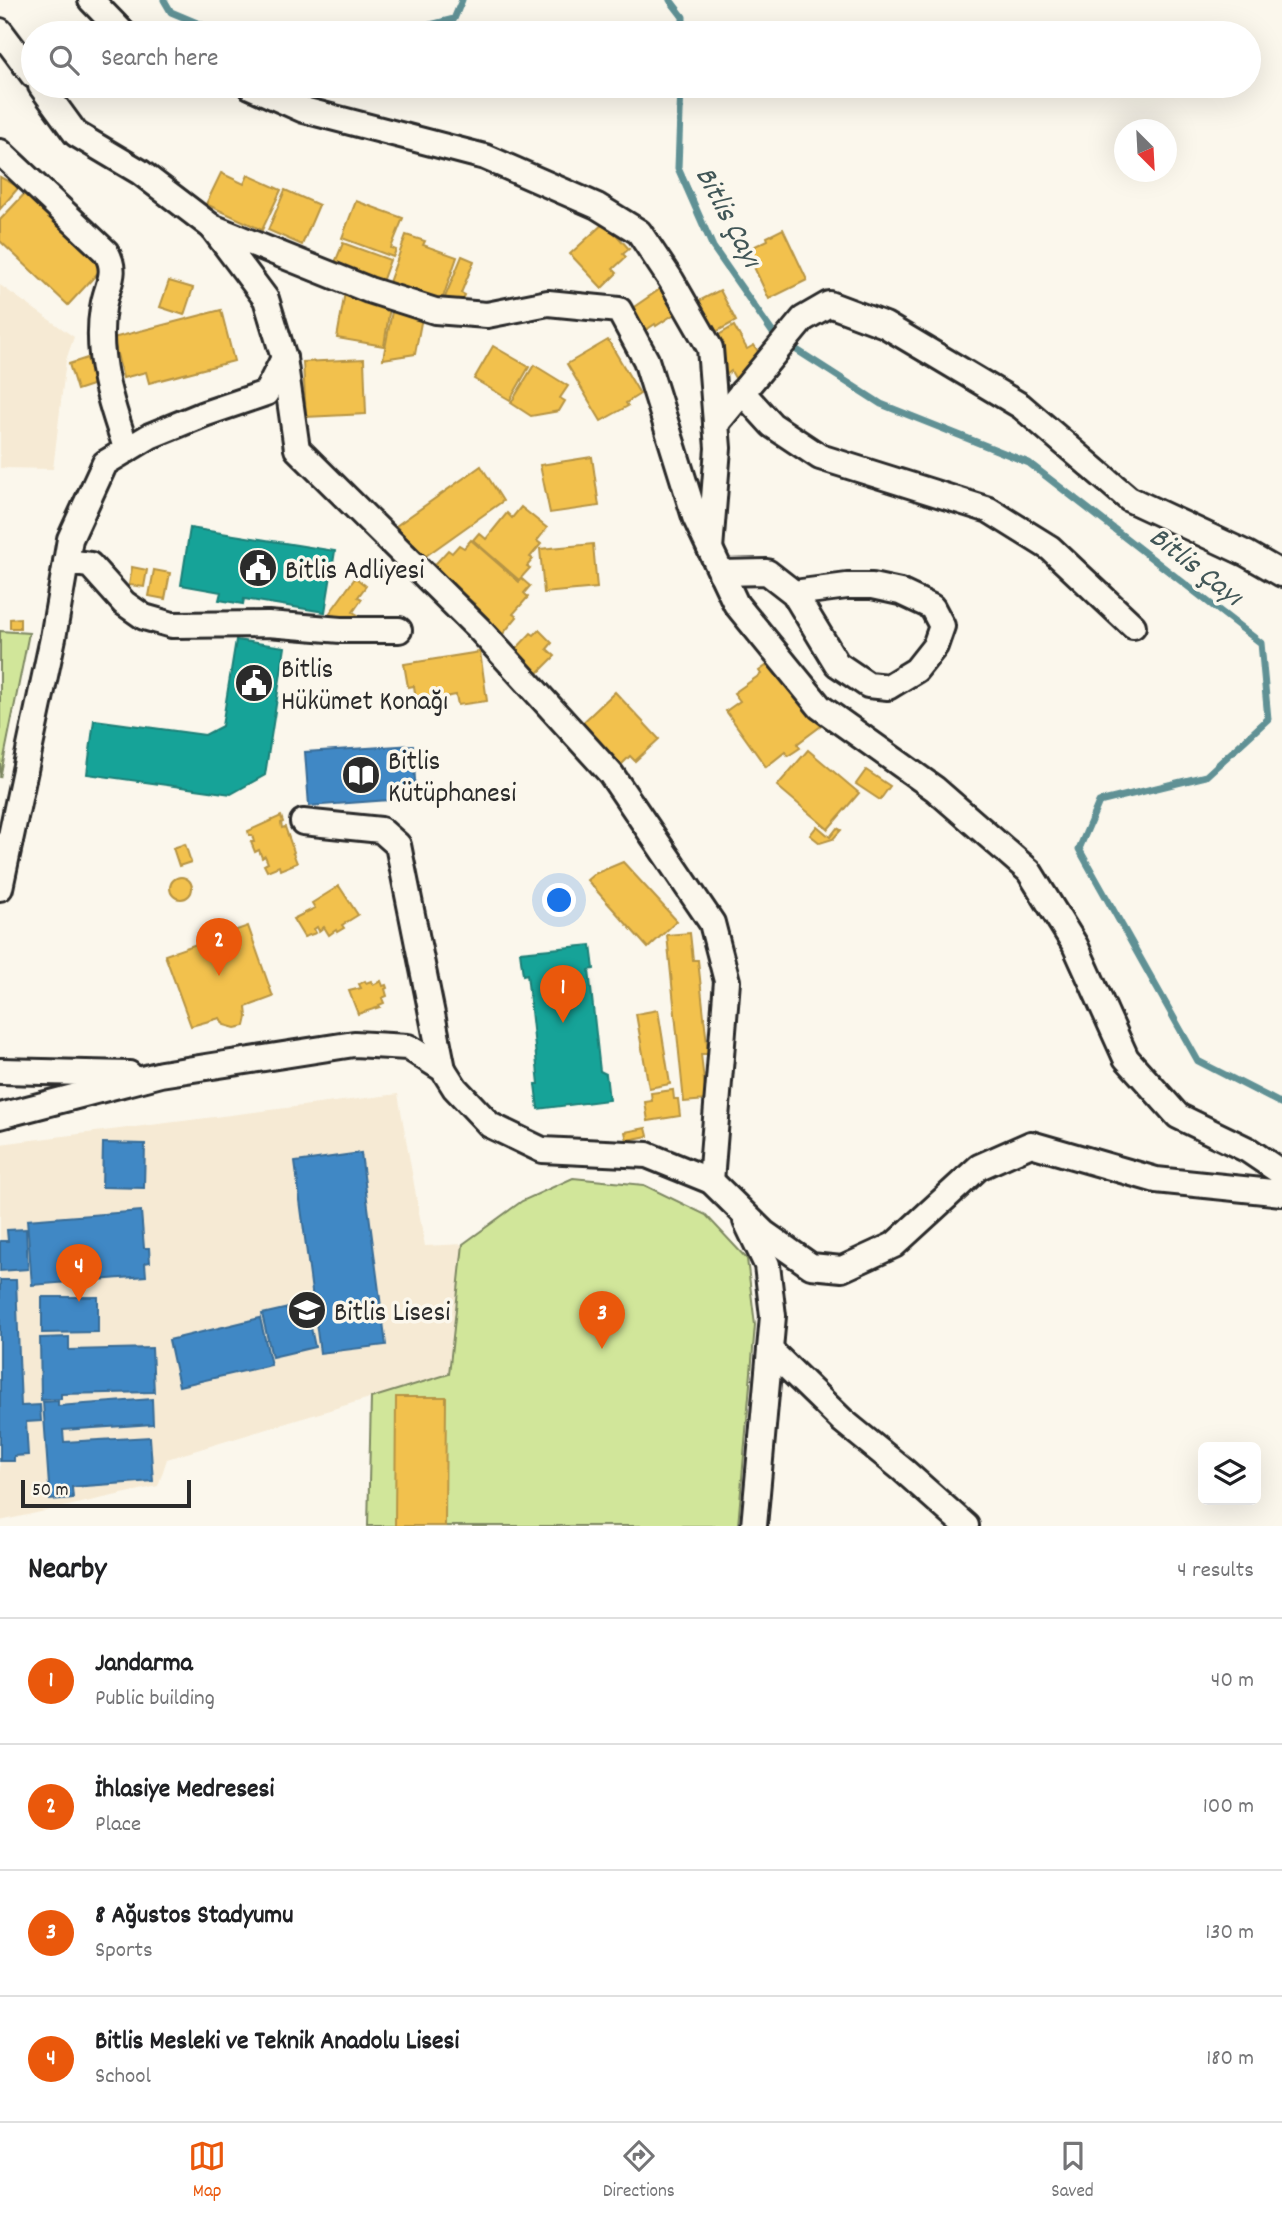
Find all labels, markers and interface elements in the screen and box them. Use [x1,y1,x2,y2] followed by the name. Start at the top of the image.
[21,21,1261,98] search box
[45,41,83,79] icon: search
[101,41,219,78] text: Search here
[1114,119,1177,182] north arrow
[682,160,772,278] water label: Bitlis Çayı
[1138,518,1252,620] water label: Bitlis Çayı
[237,547,279,589] public building icon: Bitlis Adliyesi
[285,553,425,593] place label: Bitlis Adliyesi
[281,652,448,724] place label: Bitlis Hükümet Konağı
[233,662,275,704] public building icon: Bitlis Hükümet Konağı
[388,744,516,816] place label: Bitlis Kütüphanesi
[340,754,382,796] library icon: Bitlis Kütüphanesi
[542,883,576,917] your location
[196,918,242,976] pin: 2
[540,965,586,1023] pin: 1
[56,1244,102,1302] pin: 4
[286,1289,328,1331] school or university icon: Bitlis Lisesi
[579,1291,625,1349] pin: 3
[334,1295,450,1335] place label: Bitlis Lisesi
[1198,1442,1261,1505] map controls
[1198,1442,1261,1505] button: layers
[21,1477,191,1509] scale bar
[32,1478,69,1505] text: 50 m
[28,1550,106,1593] text: Nearby
[1177,1555,1254,1588] text: 4 results
[95,1646,193,1683] text: Jandarma
[48,1665,54,1698] text: 1
[1211,1665,1254,1698] text: 40 m
[95,1683,215,1716] text: Public building
[95,1772,274,1809] text: İhlasiye Medresesi
[46,1791,56,1824] text: 2
[1203,1791,1254,1824] text: 100 m
[95,1809,141,1842] text: Place
[95,1898,293,1935] text: 8 Ağustos Stadyumu
[46,1917,56,1950] text: 3
[1205,1917,1254,1950] text: 130 m
[95,1935,153,1968] text: Sports
[95,2024,459,2061] text: Bitlis Mesleki ve Teknik Anadolu Lisesi
[46,2043,56,2076] text: 4
[1206,2043,1254,2076] text: 180 m
[95,2061,151,2094] text: School
[188,2137,226,2206] tab: Map
[603,2137,675,2206] tab: Directions
[1051,2137,1094,2206] tab: Saved

